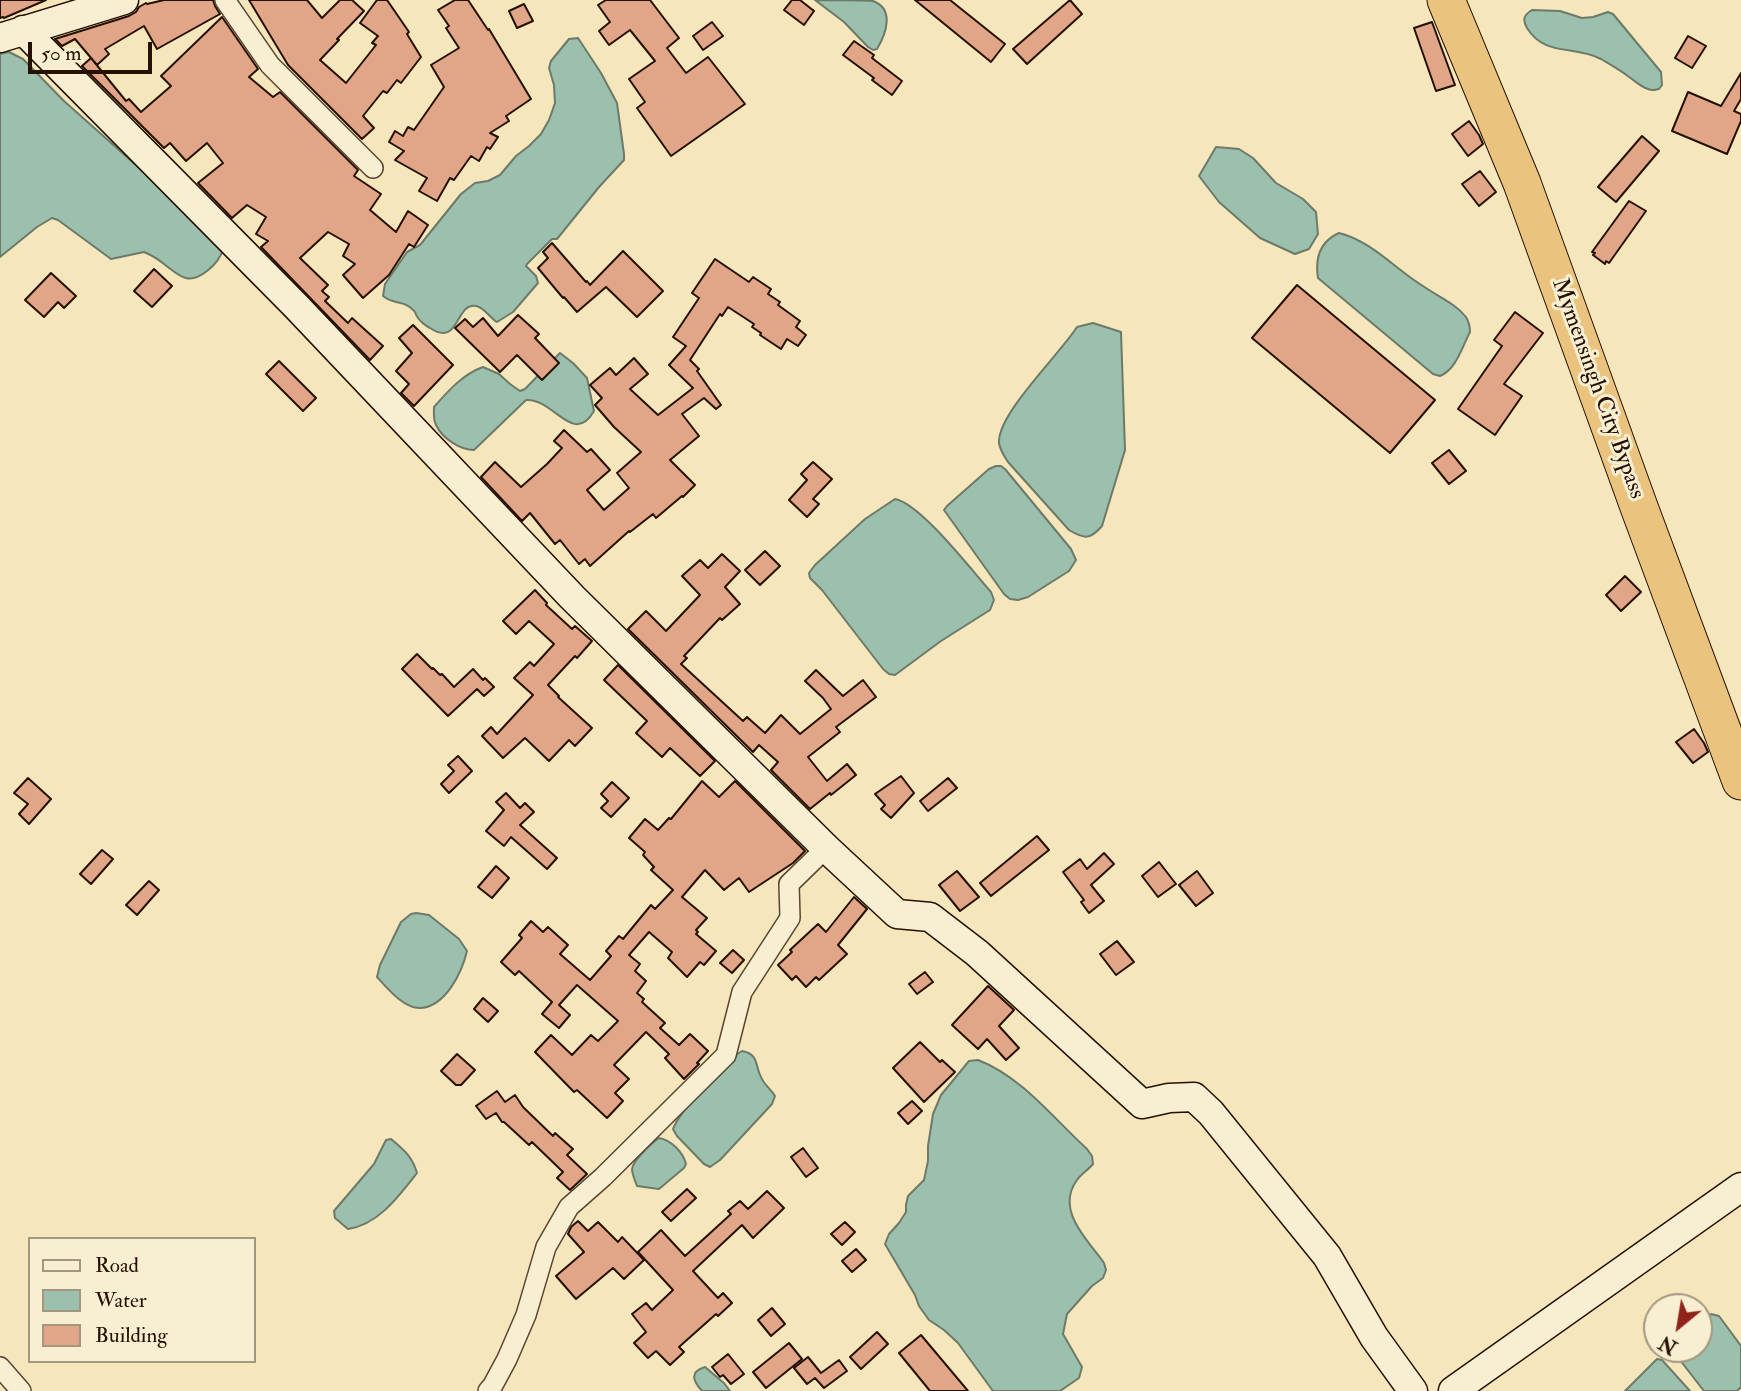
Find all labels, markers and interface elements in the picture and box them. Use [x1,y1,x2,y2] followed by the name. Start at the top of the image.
[32,28,156,72] scale bar
[41,40,82,67] text: 50 m
[1544,275,1650,503] street label: Mymensingh City Bypass
[28,1237,256,1363] legend
[95,1252,139,1279] text: Road
[95,1287,147,1314] text: Water
[1643,1293,1713,1363] north arrow
[95,1322,168,1349] text: Building
[1655,1330,1682,1359] text: N

